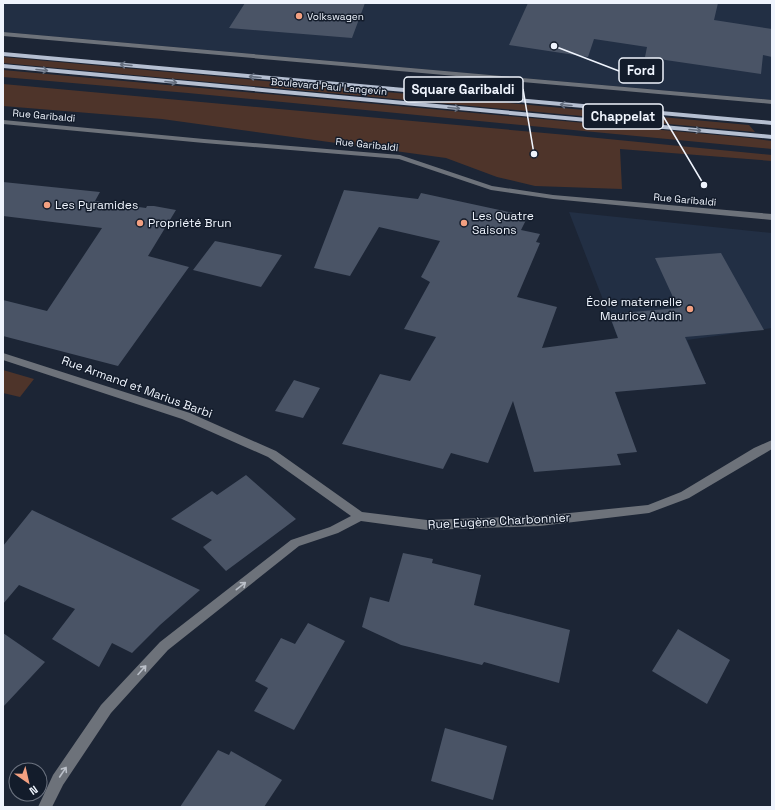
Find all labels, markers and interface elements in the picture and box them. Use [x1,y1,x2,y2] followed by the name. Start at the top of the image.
[307,10,364,23] place label: Volkswagen
[294,11,304,21] marker: Volkswagen
[619,58,663,83] callout: Ford
[120,62,133,69] one-way arrow
[627,62,655,79] text: Ford
[35,66,48,73] one-way arrow
[249,73,262,81] one-way arrow
[270,75,388,98] street label: Boulevard Paul Langevin
[404,77,523,102] callout: Square Garibaldi
[164,78,177,85] one-way arrow
[411,81,515,98] text: Square Garibaldi
[560,101,573,108] one-way arrow
[447,104,460,111] one-way arrow
[583,104,663,129] callout: Chappelat
[12,106,76,125] street label: Rue Garibaldi
[591,108,655,125] text: Chappelat
[688,126,701,134] one-way arrow
[335,135,399,154] street label: Rue Garibaldi
[653,190,717,209] street label: Rue Garibaldi
[55,197,138,213] place label: Les Pyramides
[42,200,52,210] marker: Les Pyramides
[472,208,534,238] place label: Les Quatre Saisons
[148,215,232,231] place label: Propriété Brun
[135,218,145,228] marker: Propriété Brun
[459,218,469,228] marker: Les Quatre Saisons
[586,294,682,324] place label: École maternelle Maurice Audin
[685,304,695,314] marker: École maternelle Maurice Audin
[59,352,215,422] street label: Rue Armand et Marius Barbi
[427,509,571,533] street label: Rue Eugène Charbonnier
[235,581,246,590] one-way arrow
[137,665,146,675] one-way arrow
[8,762,48,802] north arrow
[59,767,67,778] one-way arrow
[27,782,41,798] text: N

